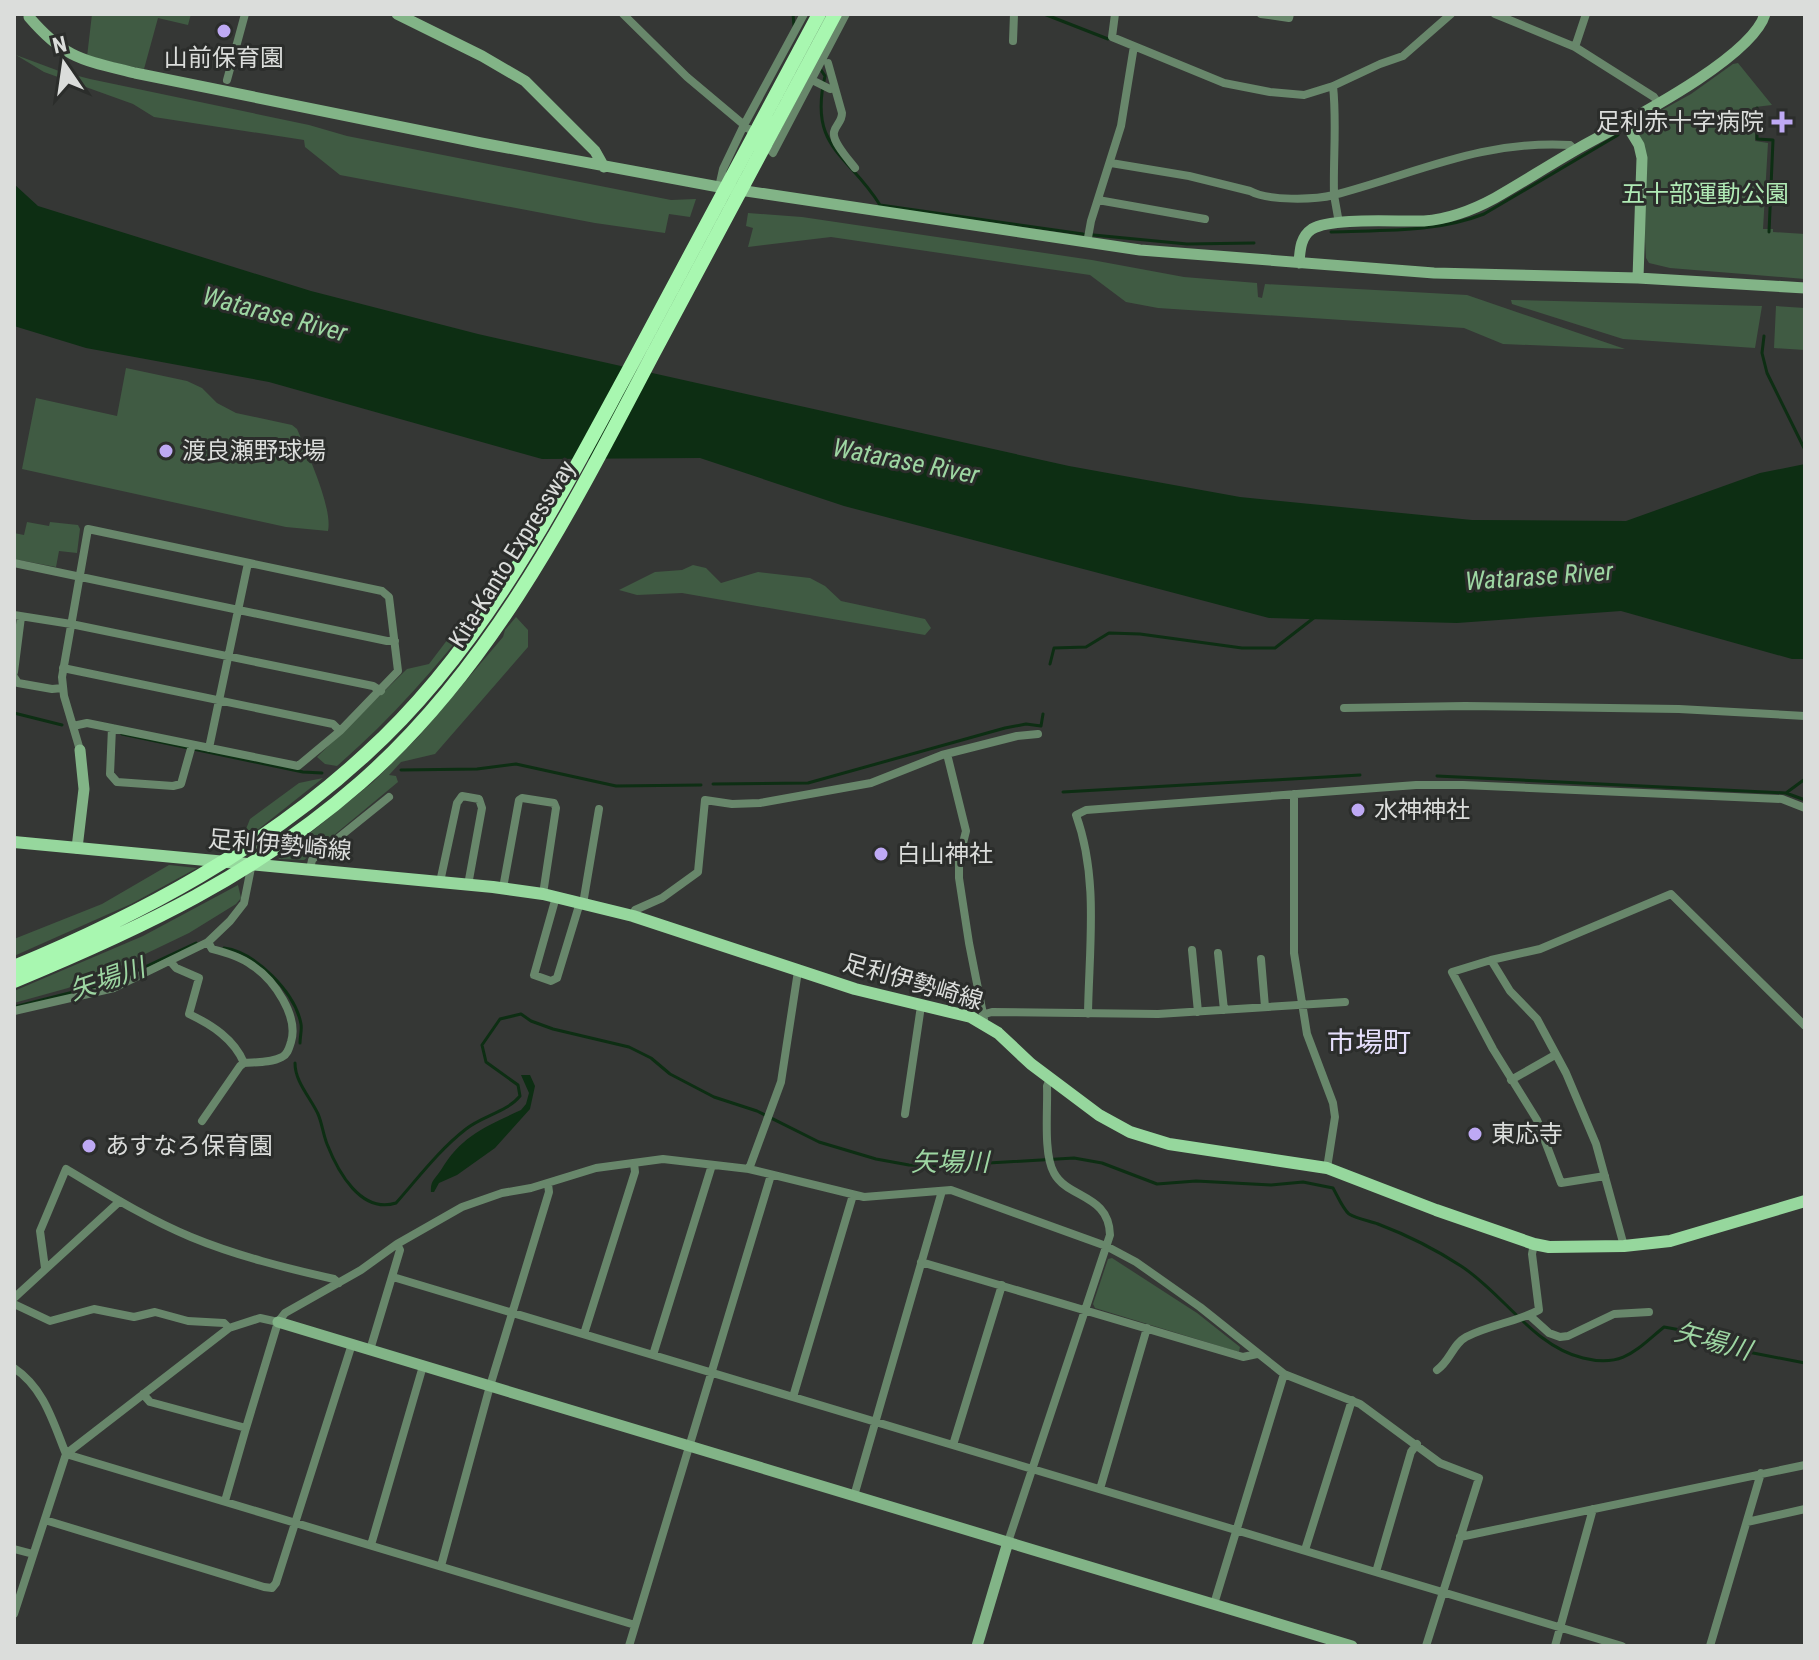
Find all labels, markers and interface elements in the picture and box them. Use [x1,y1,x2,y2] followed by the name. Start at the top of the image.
[215,22,233,40] marker: 山前保育園
[24,24,104,104] north arrow
[50,31,69,59] text: N
[164,44,284,72] place label: 山前保育園
[1596,108,1764,136] place label: 足利赤十字病院
[1771,111,1793,133] marker: 足利赤十字病院
[1621,180,1789,208] park label: 五十部運動公園
[200,280,352,348] water label: Watarase River
[830,432,983,490] water label: Watarase River
[182,437,326,465] place label: 渡良瀬野球場
[157,442,175,460] marker: 渡良瀬野球場
[443,455,581,653] street label: Kita-Kanto Expressway
[1464,556,1615,596] water label: Watarase River
[1374,796,1470,824] place label: 水神神社
[1349,801,1367,819] marker: 水神神社
[207,825,353,865] street label: 足利伊勢崎線
[897,840,993,868] place label: 白山神社
[872,845,890,863] marker: 白山神社
[840,949,986,1015] street label: 足利伊勢崎線
[65,951,152,1006] water label: 矢場川
[1327,1026,1411,1059] district label: 市場町
[1491,1120,1563,1148] place label: 東応寺
[1466,1125,1484,1143] marker: 東応寺
[105,1132,273,1160] place label: あすなろ保育園
[80,1137,98,1155] marker: あすなろ保育園
[911,1147,992,1177] water label: 矢場川
[1671,1316,1757,1366] water label: 矢場川

